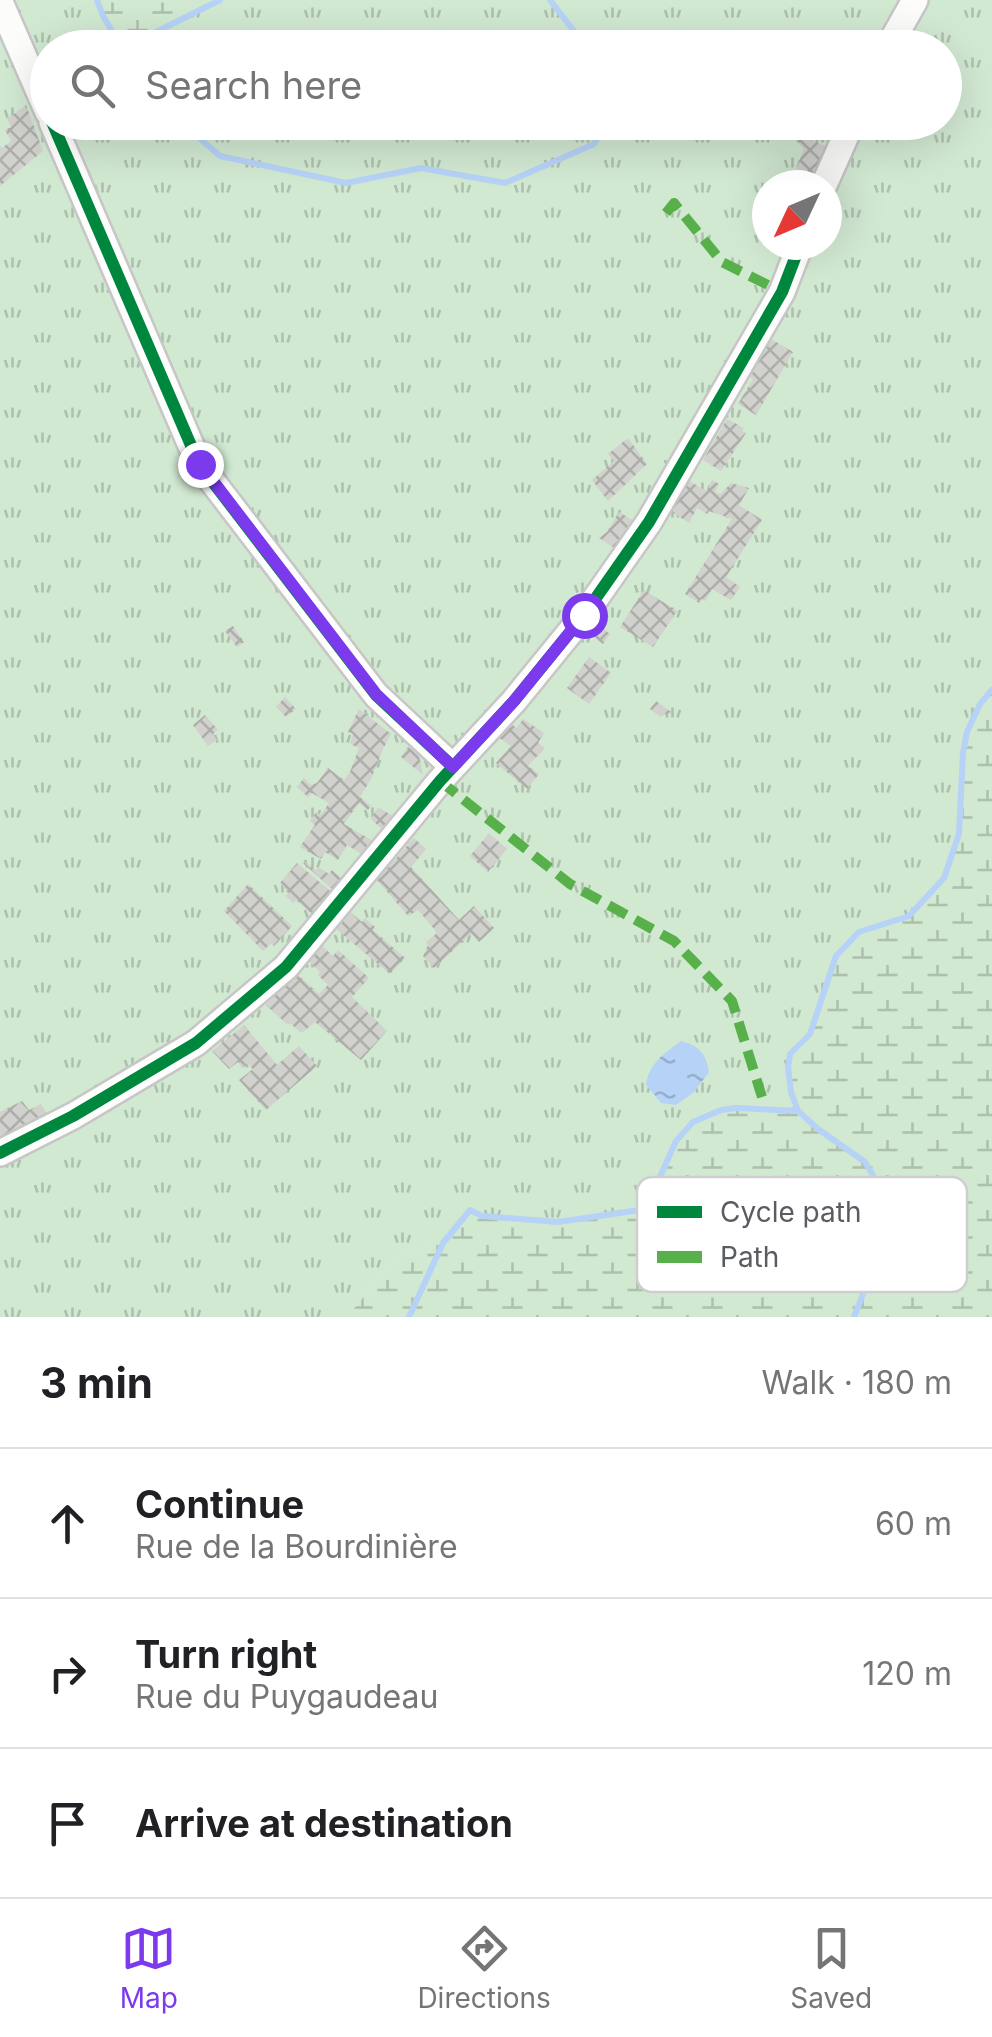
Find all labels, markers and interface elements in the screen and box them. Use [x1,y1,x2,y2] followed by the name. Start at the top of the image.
[30,30,962,140] search box
[65,58,120,113] icon: search
[145,62,362,108] text: Search here
[752,170,842,260] north arrow
[178,442,224,488] route end
[562,593,608,639] route start
[637,1177,967,1292] legend
[720,1195,861,1229] text: Cycle path
[720,1240,779,1274] text: Path
[40,1357,153,1408] text: 3 min
[762,1363,952,1402] text: Walk · 180 m
[135,1481,304,1527] text: Continue
[40,1496,95,1551] icon: ahead
[875,1504,952,1543] text: 60 m
[135,1527,458,1566] text: Rue de la Bourdinière
[135,1631,317,1677] text: Turn right
[40,1646,95,1701] icon: right
[862,1654,952,1693] text: 120 m
[135,1677,438,1716] text: Rue du Puygaudeau
[40,1796,95,1851] icon: arrive
[135,1800,513,1846] text: Arrive at destination
[120,1921,178,2015] tab: Map
[417,1921,551,2015] tab: Directions
[790,1921,872,2015] tab: Saved

